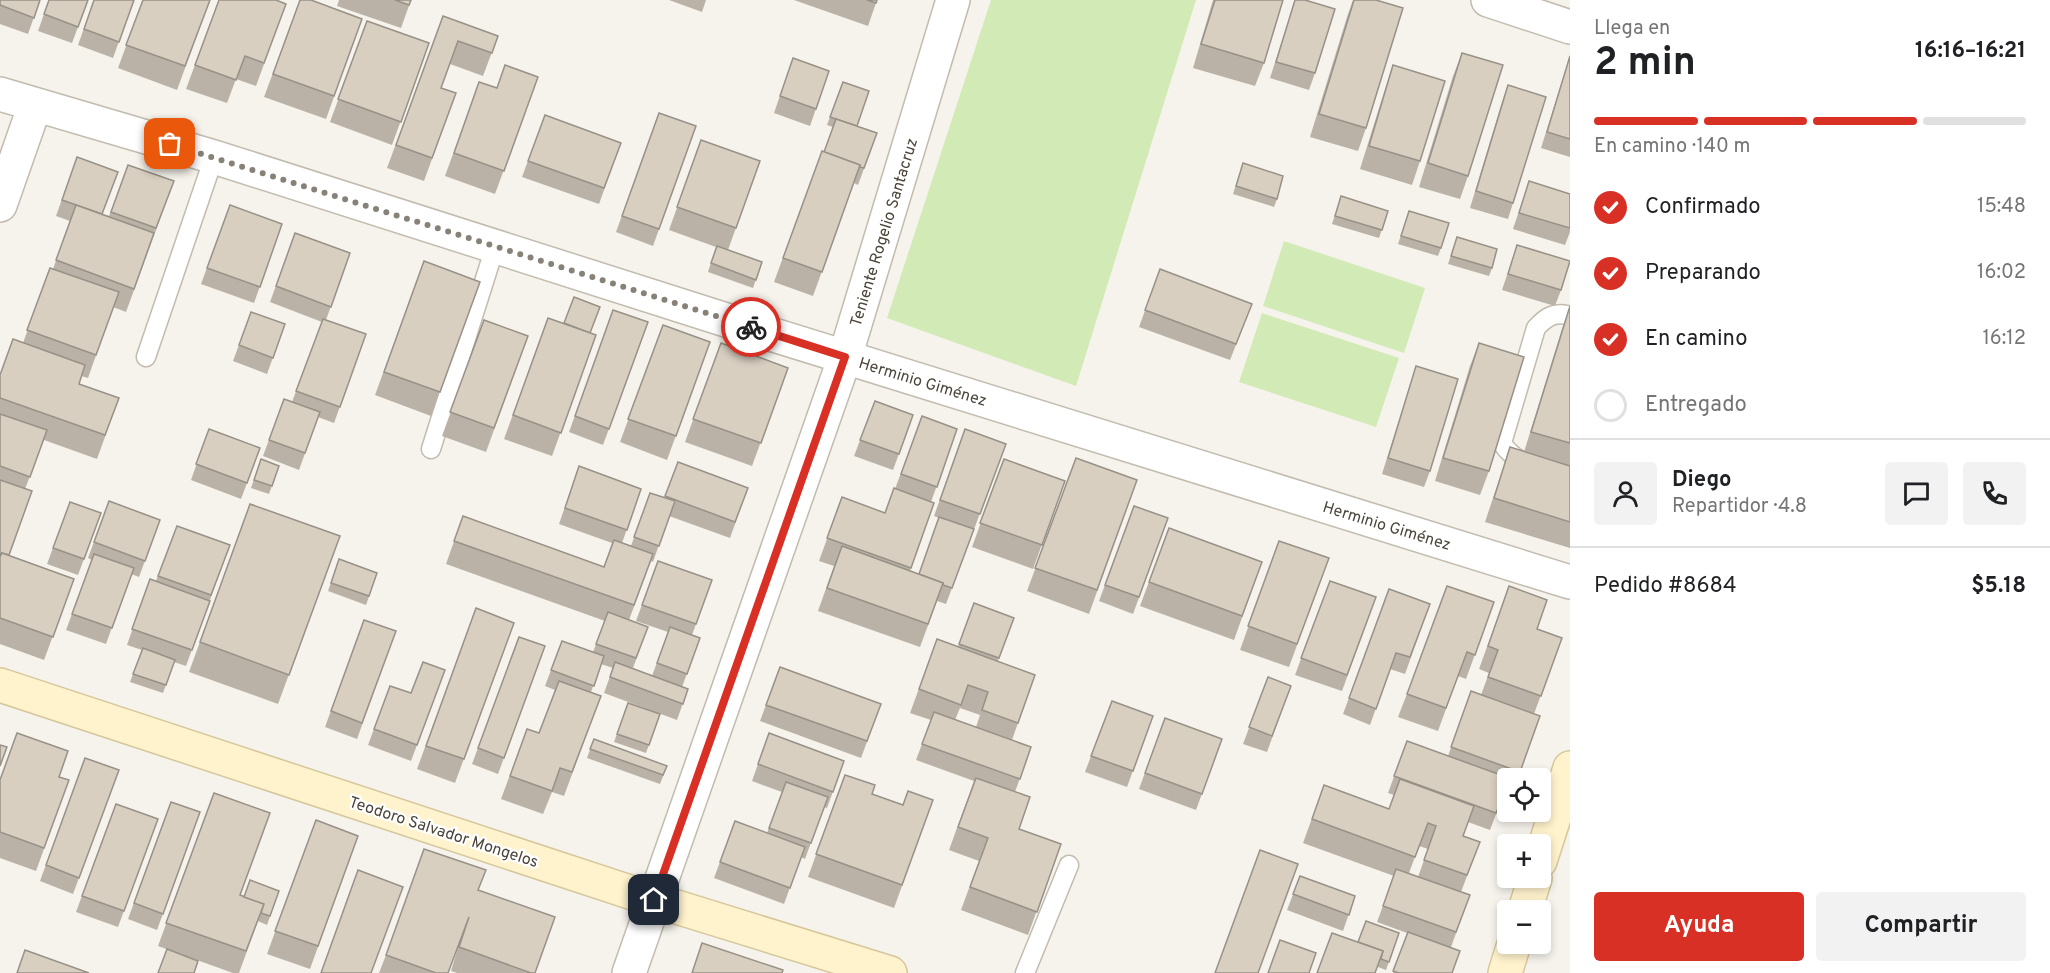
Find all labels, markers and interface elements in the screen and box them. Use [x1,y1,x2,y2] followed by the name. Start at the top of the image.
[1594,16,1670,42] text: Llega en
[1915,38,2026,65] text: 16:16–16:21
[1594,40,1696,89] text: 2 min
[144,118,195,169] pin
[153,127,186,160] icon: bag
[1594,134,1751,160] text: En camino · 140 m
[847,136,923,329] street label: Teniente Rogelio Santacruz
[1594,191,1627,224] icon: check
[1645,194,1761,221] text: Confirmado
[1977,194,2026,220] text: 15:48
[1594,257,1627,290] icon: check
[1645,260,1761,287] text: Preparando
[1977,260,2026,286] text: 16:02
[721,297,781,357] courier
[735,311,768,344] icon: bike
[1594,323,1627,356] icon: check
[1645,326,1747,353] text: En camino
[1982,326,2026,352] text: 16:12
[856,354,989,412] street label: Herminio Giménez
[1645,392,1747,419] text: Entregado
[1594,462,1657,525] button: person
[1885,462,1948,525] button: chat
[1963,462,2026,525] button: phone
[1672,467,1731,494] text: Diego
[1672,494,1807,520] text: Repartidor · 4.8
[1320,498,1453,556] street label: Herminio Giménez
[1594,573,1737,600] text: Pedido #8684
[1971,573,2026,600] text: $5.18
[1497,768,1551,954] map controls
[1497,768,1551,822] button: locate
[346,793,541,873] street label: Teodoro Salvador Mongelos
[1497,834,1551,888] button: +
[628,874,679,925] pin
[637,883,670,916] icon: home
[1594,892,1804,961] button: Ayuda
[1816,892,2026,961] button: Compartir
[1497,900,1551,954] button: −

